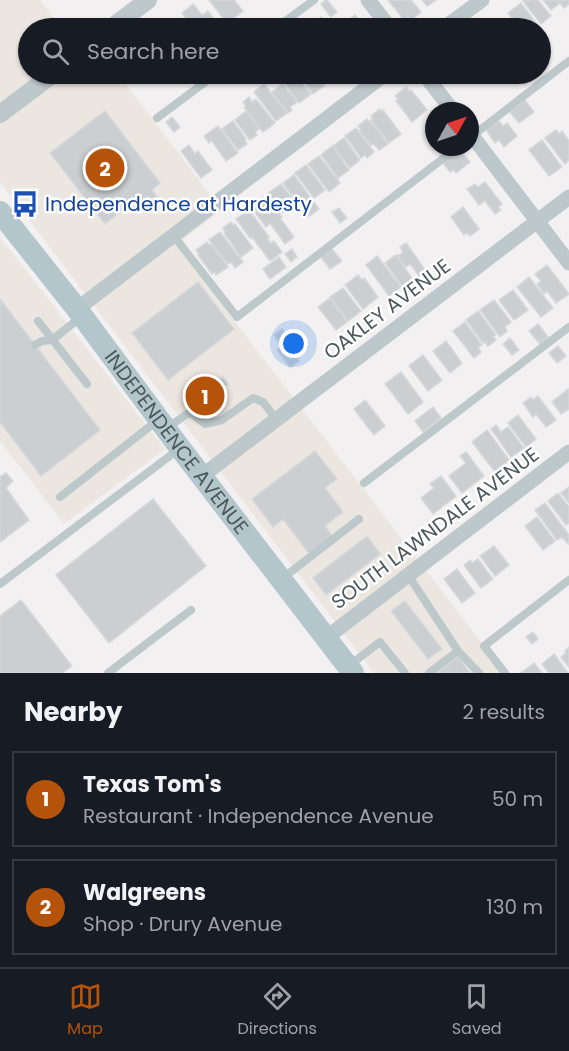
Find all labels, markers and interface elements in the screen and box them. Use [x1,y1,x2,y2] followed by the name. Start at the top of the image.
[18,18,551,84] search box
[39,35,72,68] icon: search
[87,36,220,67] text: Search here
[425,102,479,156] north arrow
[86,146,124,190] pin: 2
[10,189,40,219] bus stop icon: Independence at Hardesty
[45,190,312,218] place label: Independence at Hardesty
[318,252,456,366] street label: OAKLEY AVENUE
[279,329,308,358] your location
[98,344,255,540] street label: INDEPENDENCE AVENUE
[186,374,224,418] pin: 1
[325,441,545,615] street label: SOUTH LAWNDALE AVENUE
[24,694,122,730] text: Nearby
[462,698,545,726] text: 2 results
[83,769,222,800] text: Texas Tom's
[42,785,49,813] text: 1
[492,785,543,813] text: 50 m
[83,802,434,830] text: Restaurant · Independence Avenue
[83,877,206,908] text: Walgreens
[40,893,51,921] text: 2
[486,893,543,921] text: 130 m
[83,910,282,938] text: Shop · Drury Avenue
[67,980,103,1041] tab: Map
[238,980,317,1041] tab: Directions
[452,980,502,1041] tab: Saved

